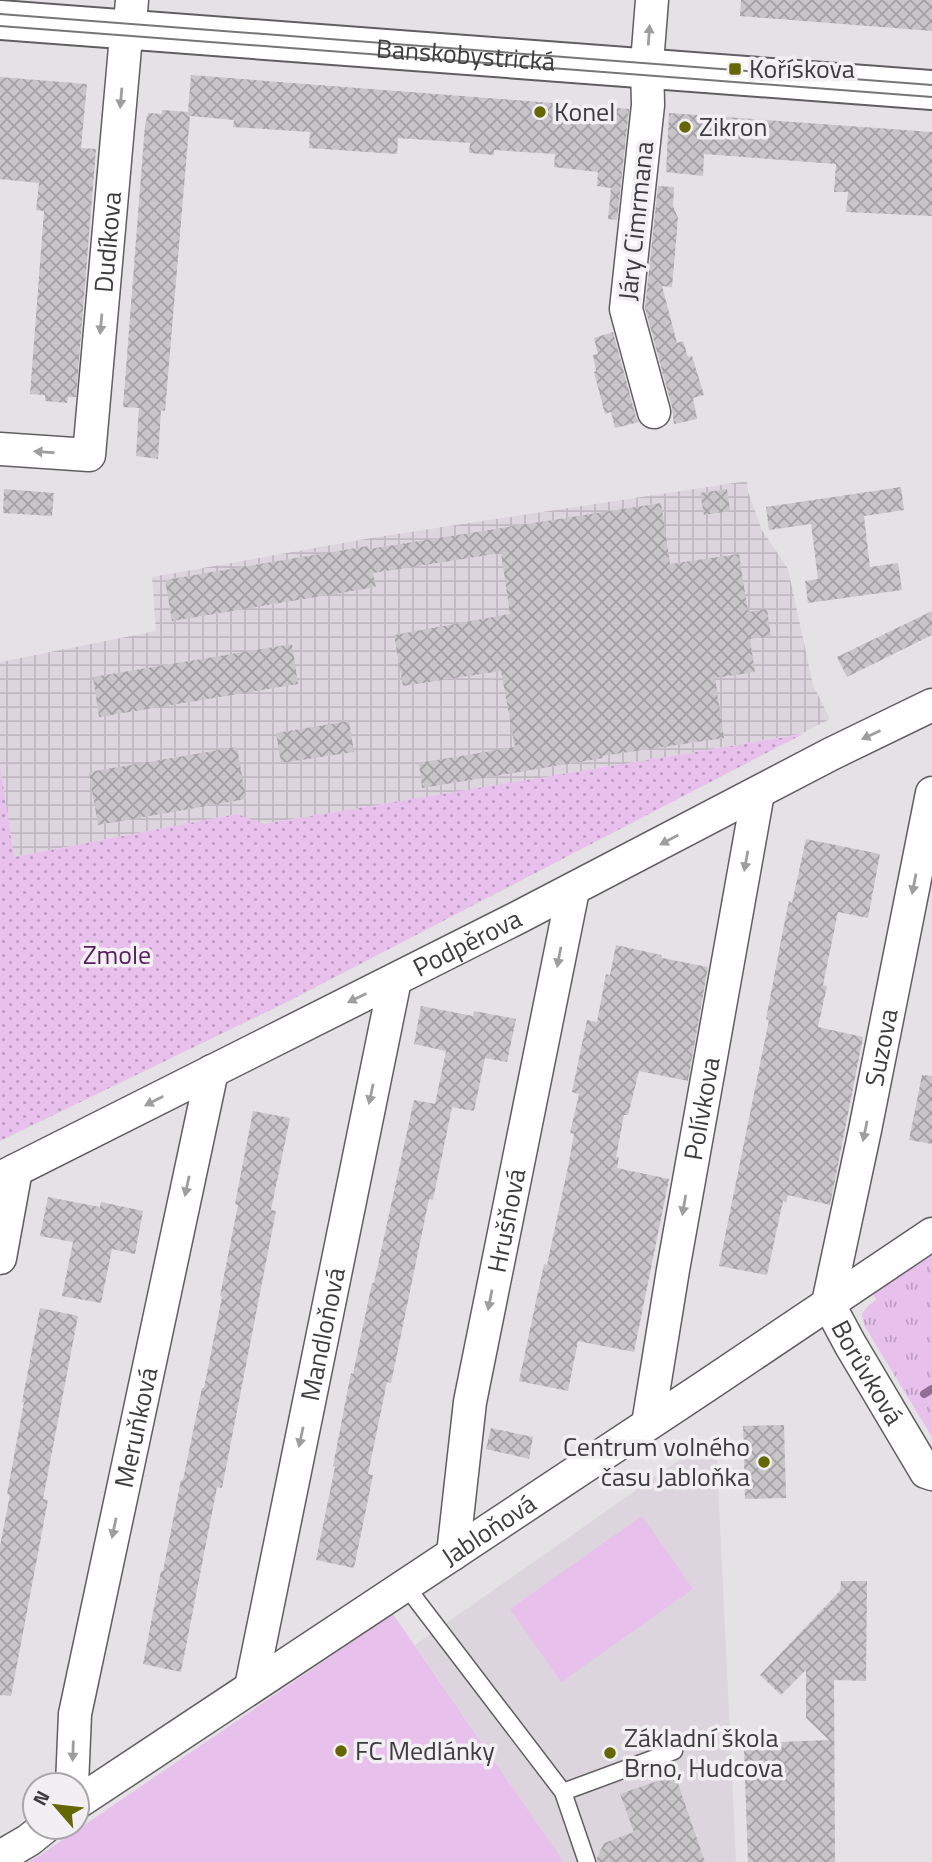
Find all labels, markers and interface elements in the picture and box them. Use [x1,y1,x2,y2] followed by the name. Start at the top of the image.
[644,23,655,45] one-way arrow
[375,28,557,81] street label: Banskobystrická
[749,49,855,88] place label: Kořískova
[727,61,743,77] marker: Kořískova
[116,87,127,109] one-way arrow
[554,92,615,131] place label: Konel
[532,104,548,120] marker: Konel
[699,107,768,146] place label: Zikron
[677,119,693,135] marker: Zikron
[608,139,663,303] street label: Járy Cimrmana
[83,190,131,294] street label: Dudíkova
[95,314,106,336] one-way arrow
[33,446,55,457] one-way arrow
[861,730,881,741] one-way arrow
[659,834,679,846] one-way arrow
[740,850,751,872] one-way arrow
[908,873,919,895] one-way arrow
[406,899,528,986] street label: Podpěrova
[83,935,151,974] park label: Zmole
[554,946,565,968] one-way arrow
[347,993,367,1004] one-way arrow
[854,1005,908,1090] street label: Suzova
[673,1054,730,1163] street label: Polívkova
[366,1083,377,1105] one-way arrow
[144,1095,164,1106] one-way arrow
[859,1120,870,1142] one-way arrow
[477,1165,536,1276] street label: Hrušňová
[182,1175,193,1197] one-way arrow
[678,1194,689,1216] one-way arrow
[290,1264,355,1404] street label: Mandloňová
[485,1289,496,1311] one-way arrow
[822,1313,914,1432] street label: Borůvková
[104,1363,167,1491] street label: Meruňková
[296,1426,307,1448] one-way arrow
[563,1427,750,1496] place label: Centrum volného času Jabloňka
[756,1454,772,1470] marker: Centrum volného času Jabloňka
[433,1484,544,1575] street label: Jabloňová
[109,1517,120,1539] one-way arrow
[624,1718,783,1787] place label: Základní škola Brno, Hudcova
[355,1731,495,1770] place label: FC Medlánky
[67,1741,78,1763] one-way arrow
[333,1743,349,1759] marker: FC Medlánky
[602,1745,618,1761] marker: Základní škola Brno, Hudcova
[21,1771,91,1841] north arrow
[25,1785,56,1810] text: N

